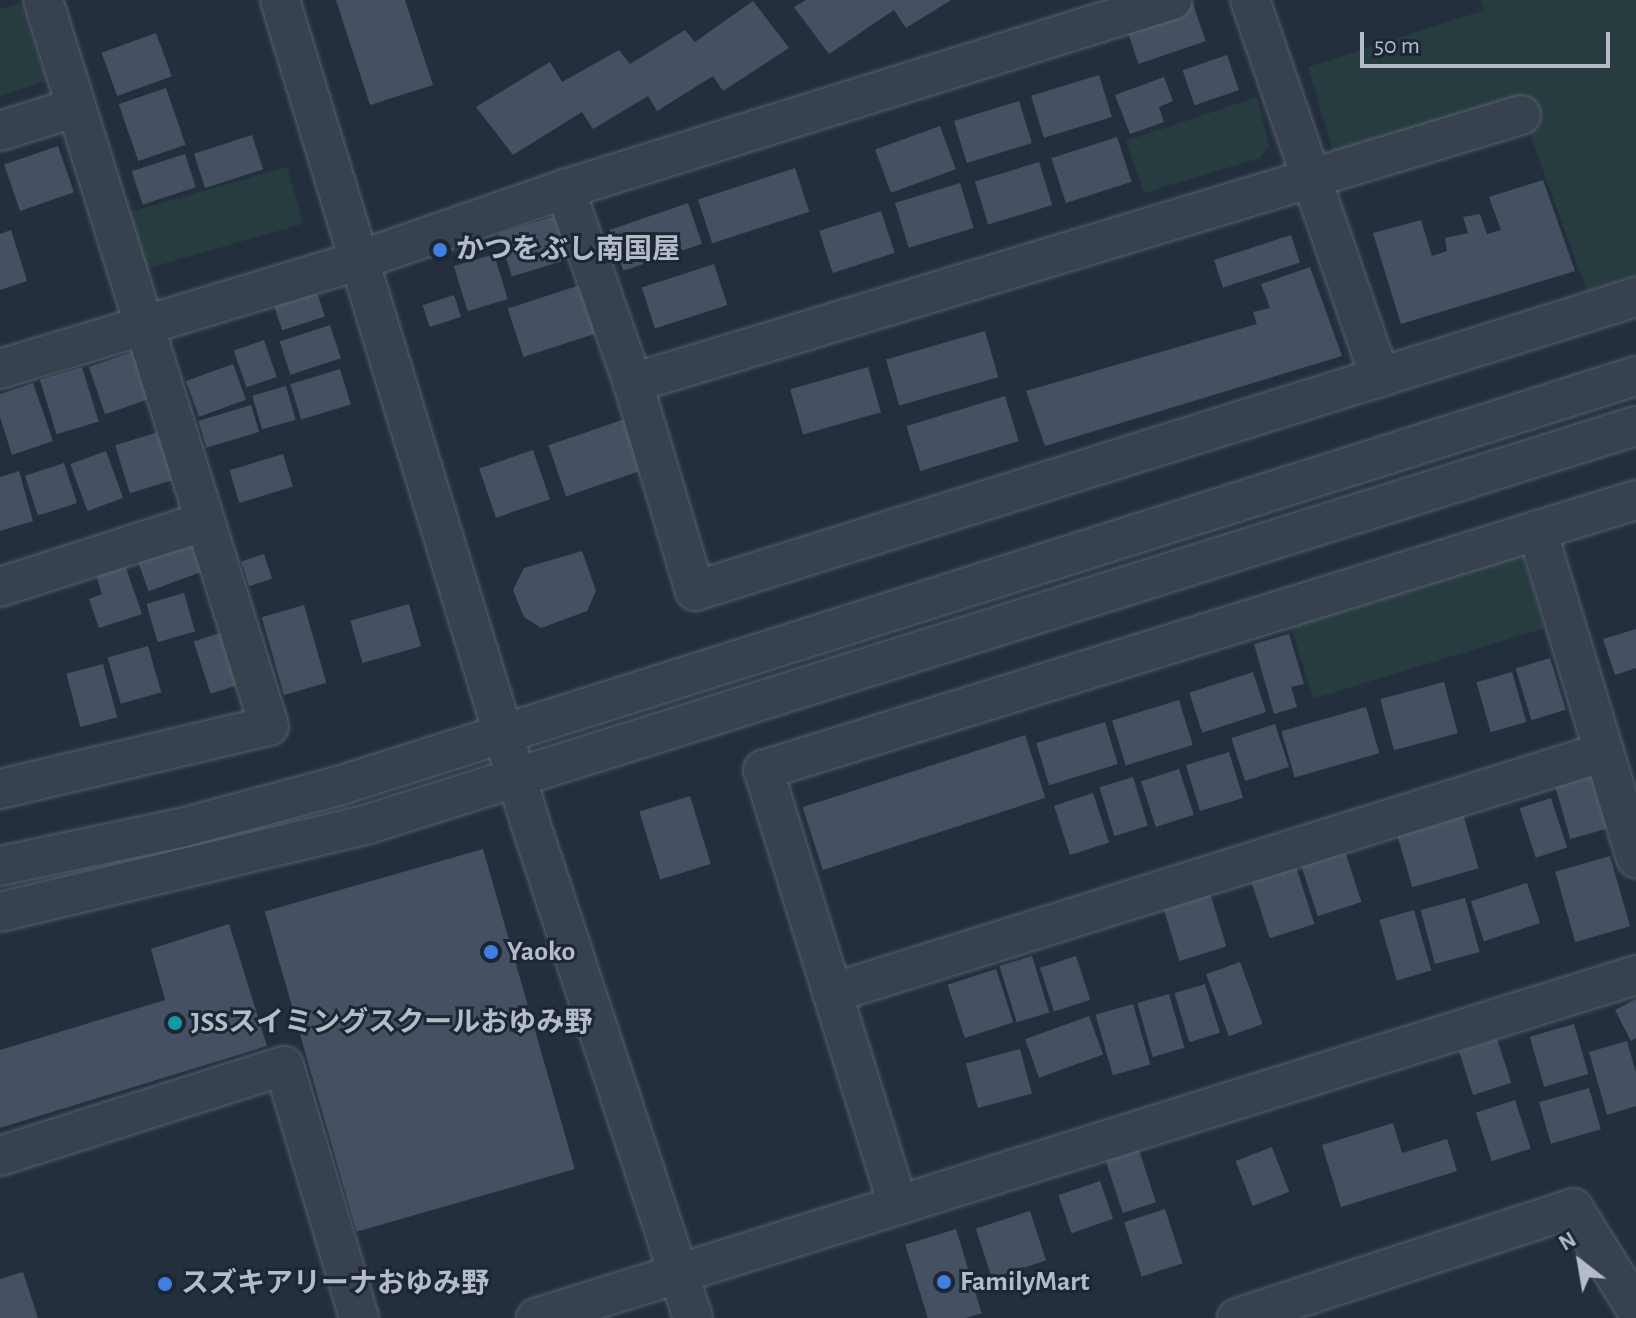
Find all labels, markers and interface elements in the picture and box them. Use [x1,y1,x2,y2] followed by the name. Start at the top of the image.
[1364,16,1614,66] scale bar
[1374,34,1420,58] text: 50 m
[456,233,680,267] place label: かつをぶし南国屋
[431,241,449,259] marker: かつをぶし南国屋
[507,935,575,969] place label: Yaoko
[482,943,500,961] marker: Yaoko
[191,1006,592,1040] place label: JSSスイミングスクールおゆみ野
[166,1014,184,1032] marker: JSSスイミングスクールおゆみ野
[1540,1222,1620,1302] north arrow
[1555,1228,1580,1255] text: N
[960,1265,1089,1299] place label: FamilyMart
[181,1267,489,1301] place label: スズキアリーナおゆみ野
[935,1273,953,1291] marker: FamilyMart
[156,1275,174,1293] marker: スズキアリーナおゆみ野

